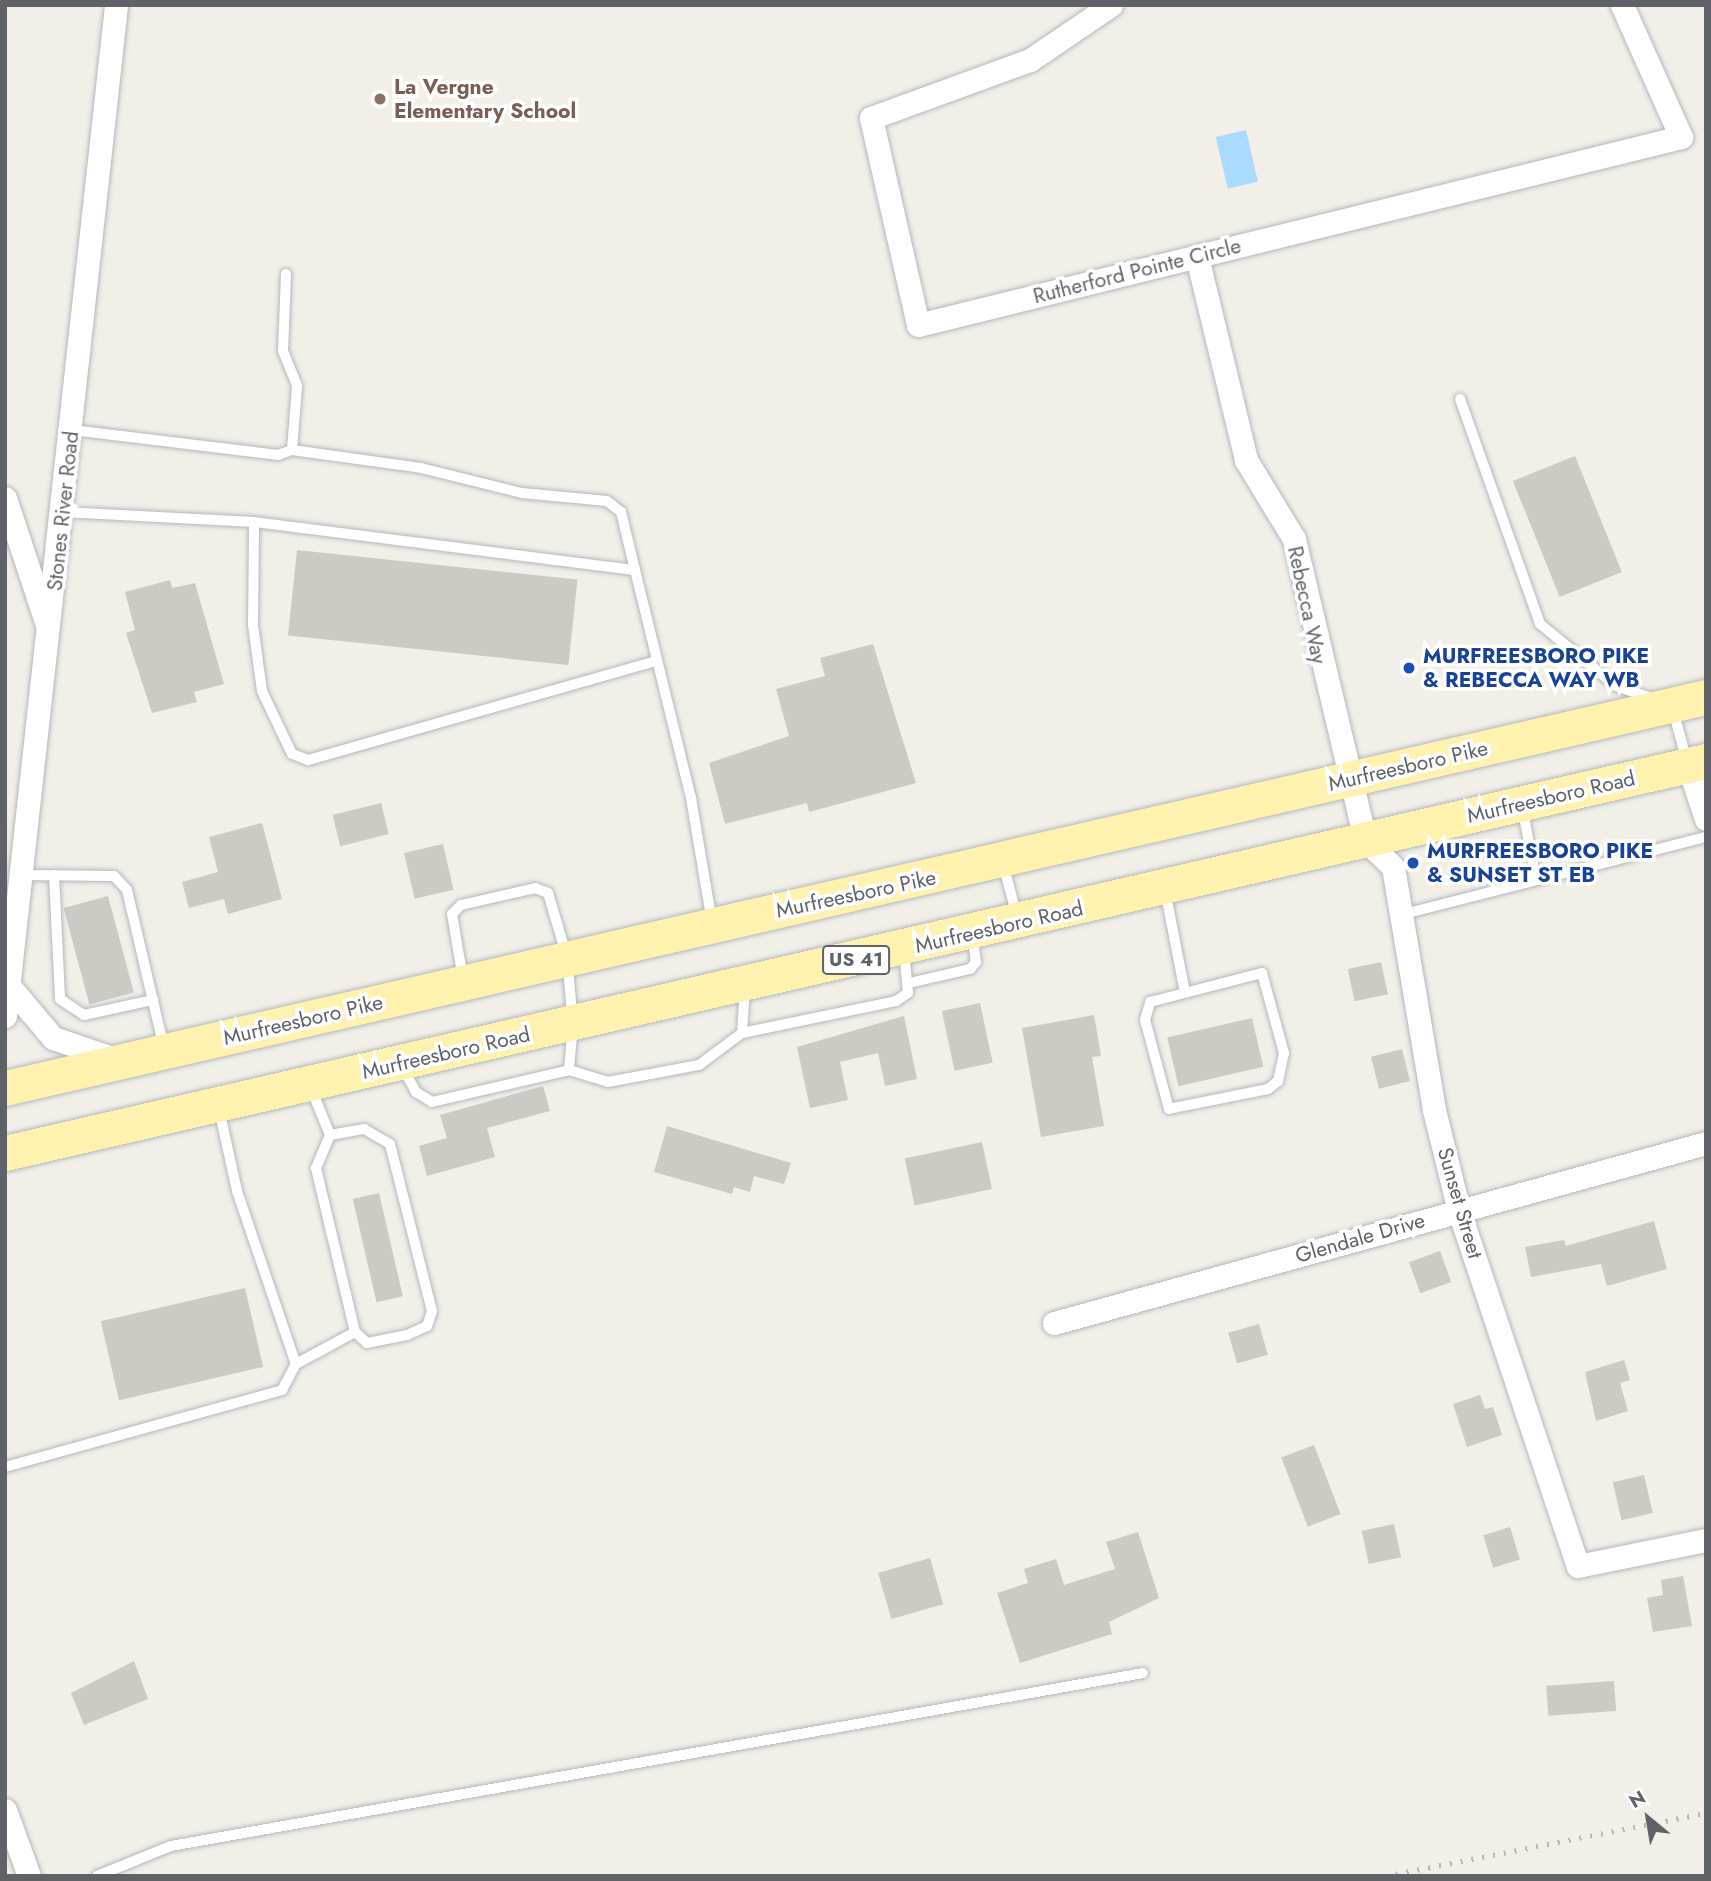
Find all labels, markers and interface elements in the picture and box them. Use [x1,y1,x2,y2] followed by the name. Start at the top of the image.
[394,74,576,124] place label: La Vergne Elementary School
[372,91,388,107] marker: La Vergne Elementary School
[1031,233,1243,309] street label: Rutherford Pointe Circle
[42,430,84,592] street label: Stones River Road
[1282,544,1332,666] street label: Rebecca Way
[1423,643,1649,693] place label: MURFREESBORO PIKE & REBECCA WAY WB
[1401,660,1417,676] marker: MURFREESBORO PIKE & REBECCA WAY WB
[1326,735,1490,797] street label: Murfreesboro Pike
[1465,765,1637,829] street label: Murfreesboro Road
[1427,838,1653,888] place label: MURFREESBORO PIKE & SUNSET ST EB
[1405,855,1421,871] marker: MURFREESBORO PIKE & SUNSET ST EB
[774,865,938,923] street label: Murfreesboro Pike
[913,895,1085,959] street label: Murfreesboro Road
[821,944,891,976] road number: US 41
[221,989,385,1051] street label: Murfreesboro Pike
[360,1021,532,1085] street label: Murfreesboro Road
[1432,1145,1488,1261] street label: Sunset Street
[1292,1207,1428,1269] street label: Glendale Drive
[1613,1783,1683,1853] north arrow
[1624,1784,1651,1815] text: N

